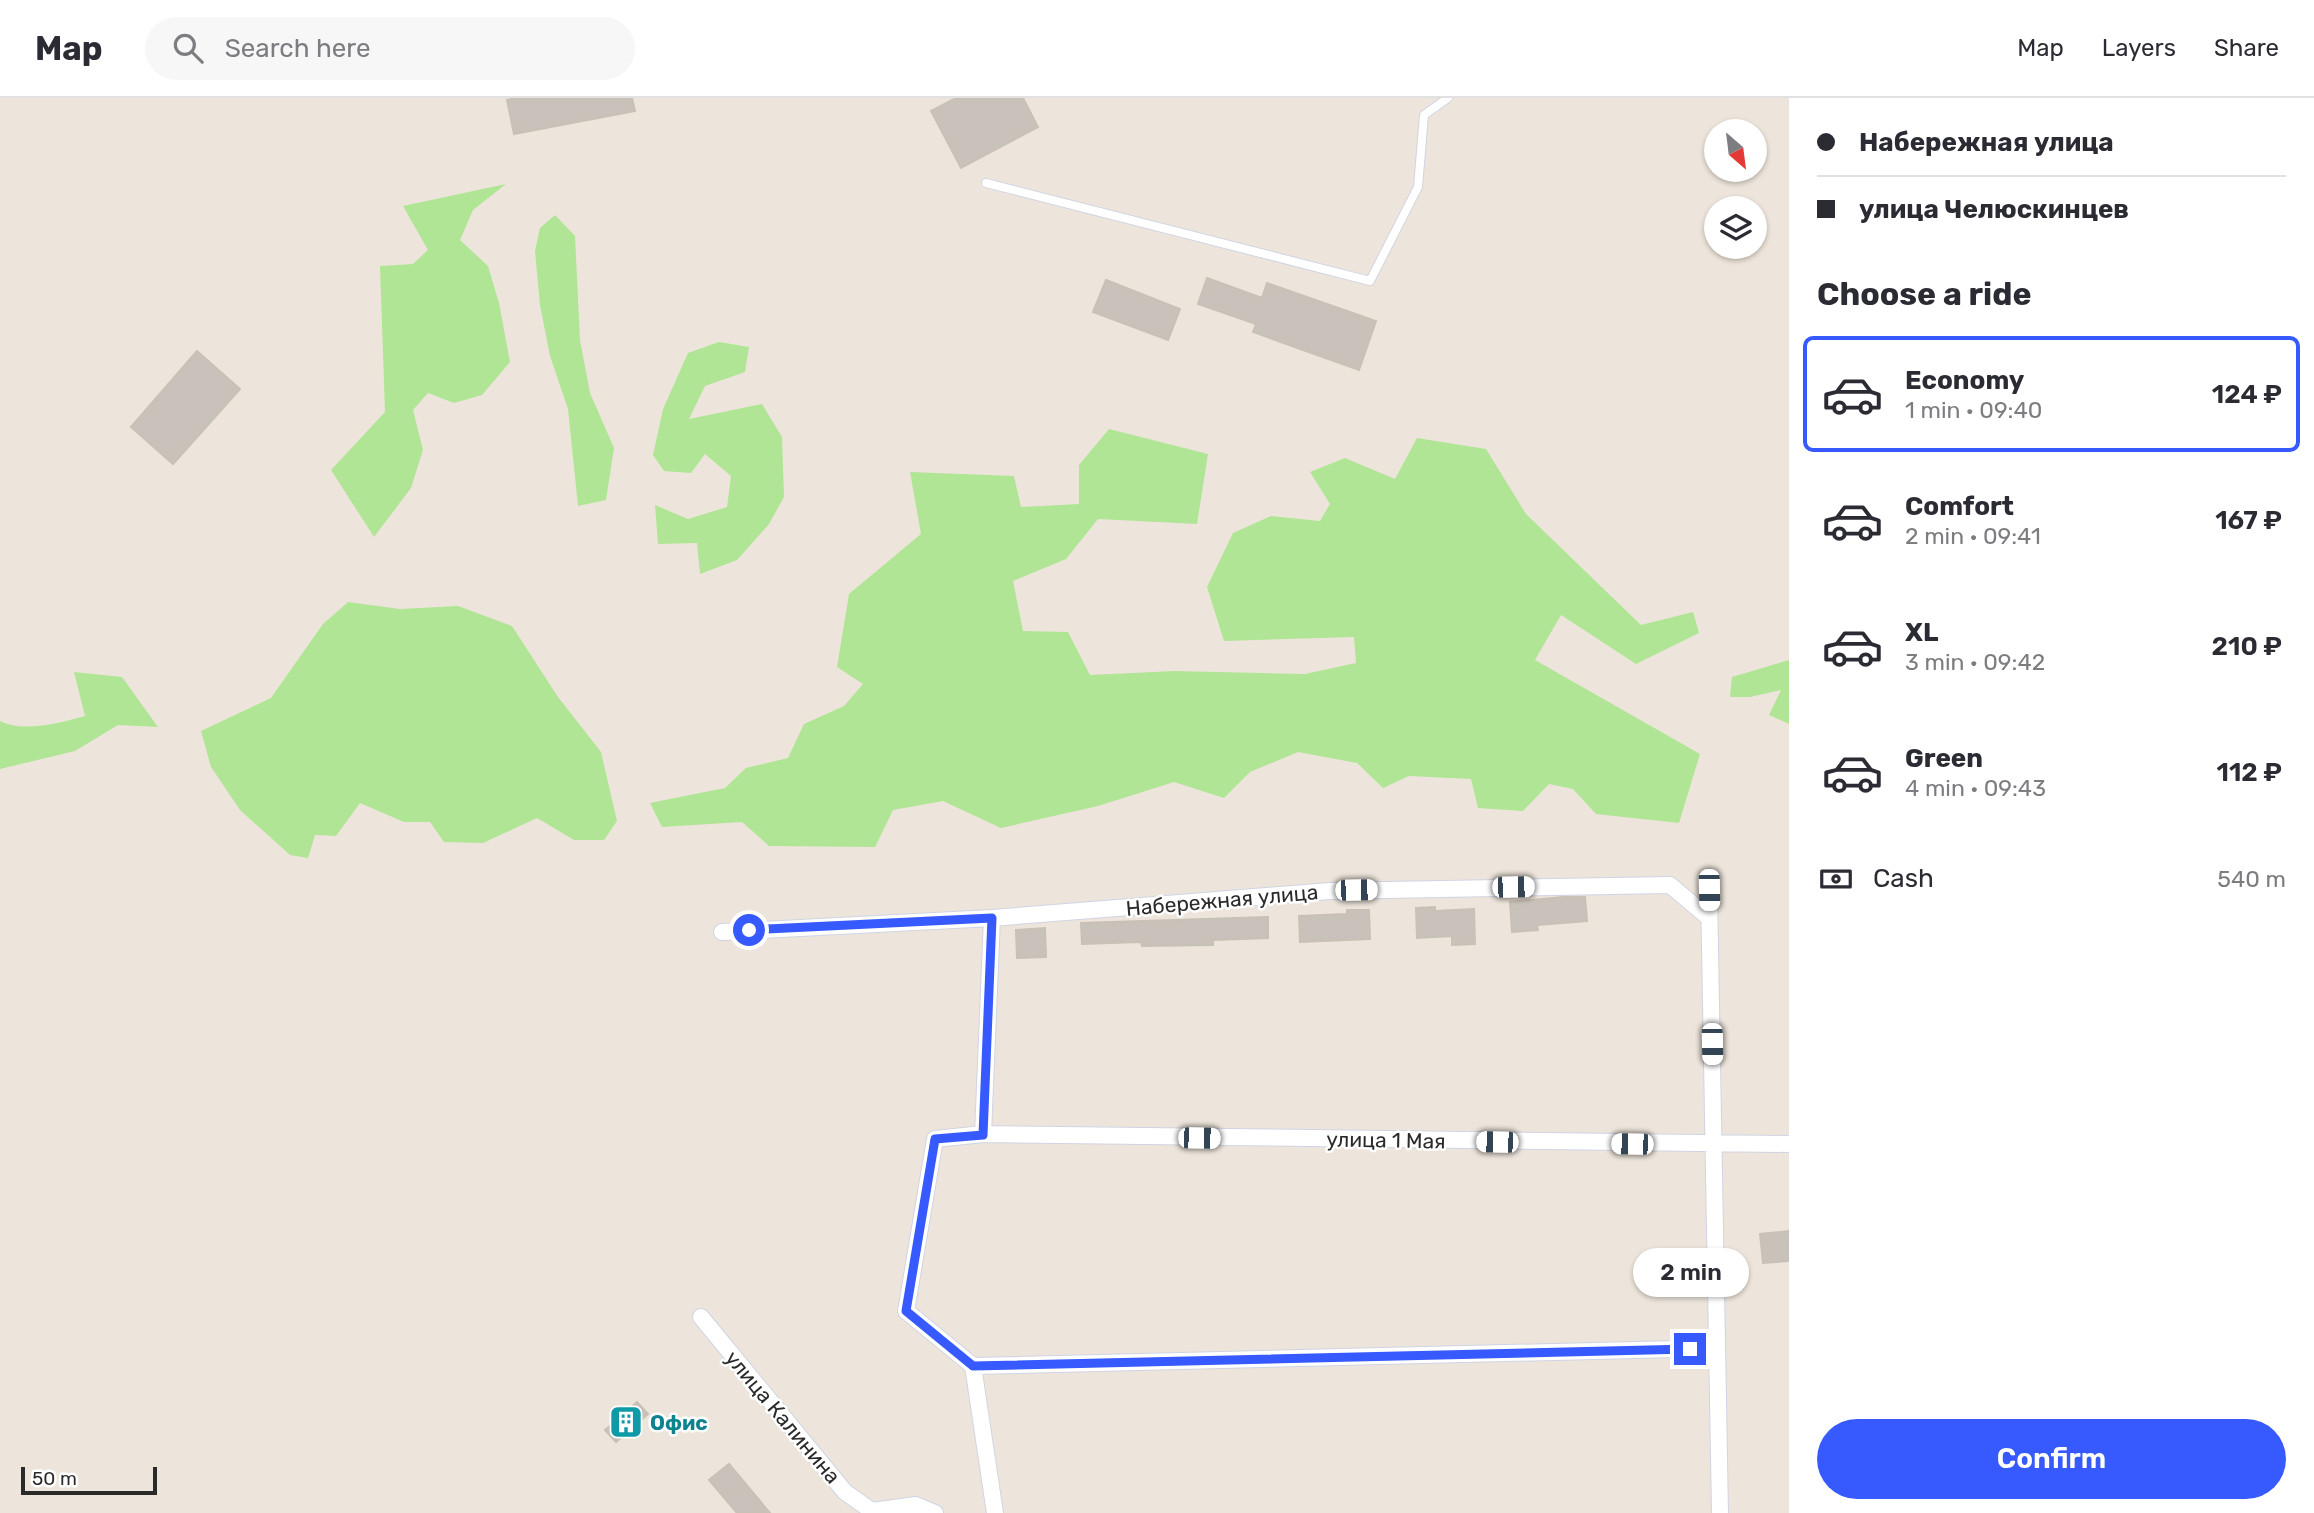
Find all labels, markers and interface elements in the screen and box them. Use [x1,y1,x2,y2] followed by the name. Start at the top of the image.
[145,17,635,80] search box
[35,29,103,68] text: Map
[169,29,207,67] icon: search
[225,33,370,64] text: Search here
[2017,34,2064,62] text: Map
[2102,34,2176,62] text: Layers
[2214,34,2279,62] text: Share
[1704,119,1768,182] north arrow
[1704,119,1767,259] map controls
[1859,127,2114,158] text: Набережная улица
[1859,194,2129,225] text: улица Челюскинцев
[1704,196,1767,259] button: layers
[1817,275,2031,313] text: Choose a ride
[1821,363,1884,426] icon: car
[1905,365,2024,396] text: Economy
[2212,379,2282,410] text: 124 ₽
[1905,396,2042,424] text: 1 min · 09:40
[1821,489,1884,552] icon: car
[1905,491,2014,522] text: Comfort
[2215,505,2282,536] text: 167 ₽
[1905,522,2041,550] text: 2 min · 09:41
[1821,615,1884,678] icon: car
[1905,617,1938,648] text: XL
[2212,631,2282,662] text: 210 ₽
[1905,648,2045,676] text: 3 min · 09:42
[1821,741,1884,804] icon: car
[1905,743,1983,774] text: Green
[2216,757,2282,788] text: 112 ₽
[1905,774,2046,802] text: 4 min · 09:43
[1817,860,1855,898] icon: cash
[1873,863,1934,894] text: Cash
[2217,865,2286,893] text: 540 m
[1699,869,1720,911] car
[1492,876,1535,898] car
[1125,879,1319,921] street label: Набережная улица
[1335,879,1378,901] car
[733,914,765,946] route start
[1702,1023,1723,1065] car
[1326,1126,1446,1154] street label: улица 1 Мая
[1178,1127,1221,1149] car
[1476,1131,1519,1153] car
[1611,1133,1654,1155] car
[1632,1248,1748,1296] callout: 2 min
[1660,1258,1722,1286] text: 2 min
[1674,1333,1706,1365] route end
[720,1346,846,1488] street label: улица Калинина
[607,1403,645,1441] building icon: Офис
[650,1410,708,1435] place label: Офис
[1817,1419,2286,1499] button: Confirm
[21,1464,158,1496] scale bar
[32,1467,77,1490] text: 50 m

